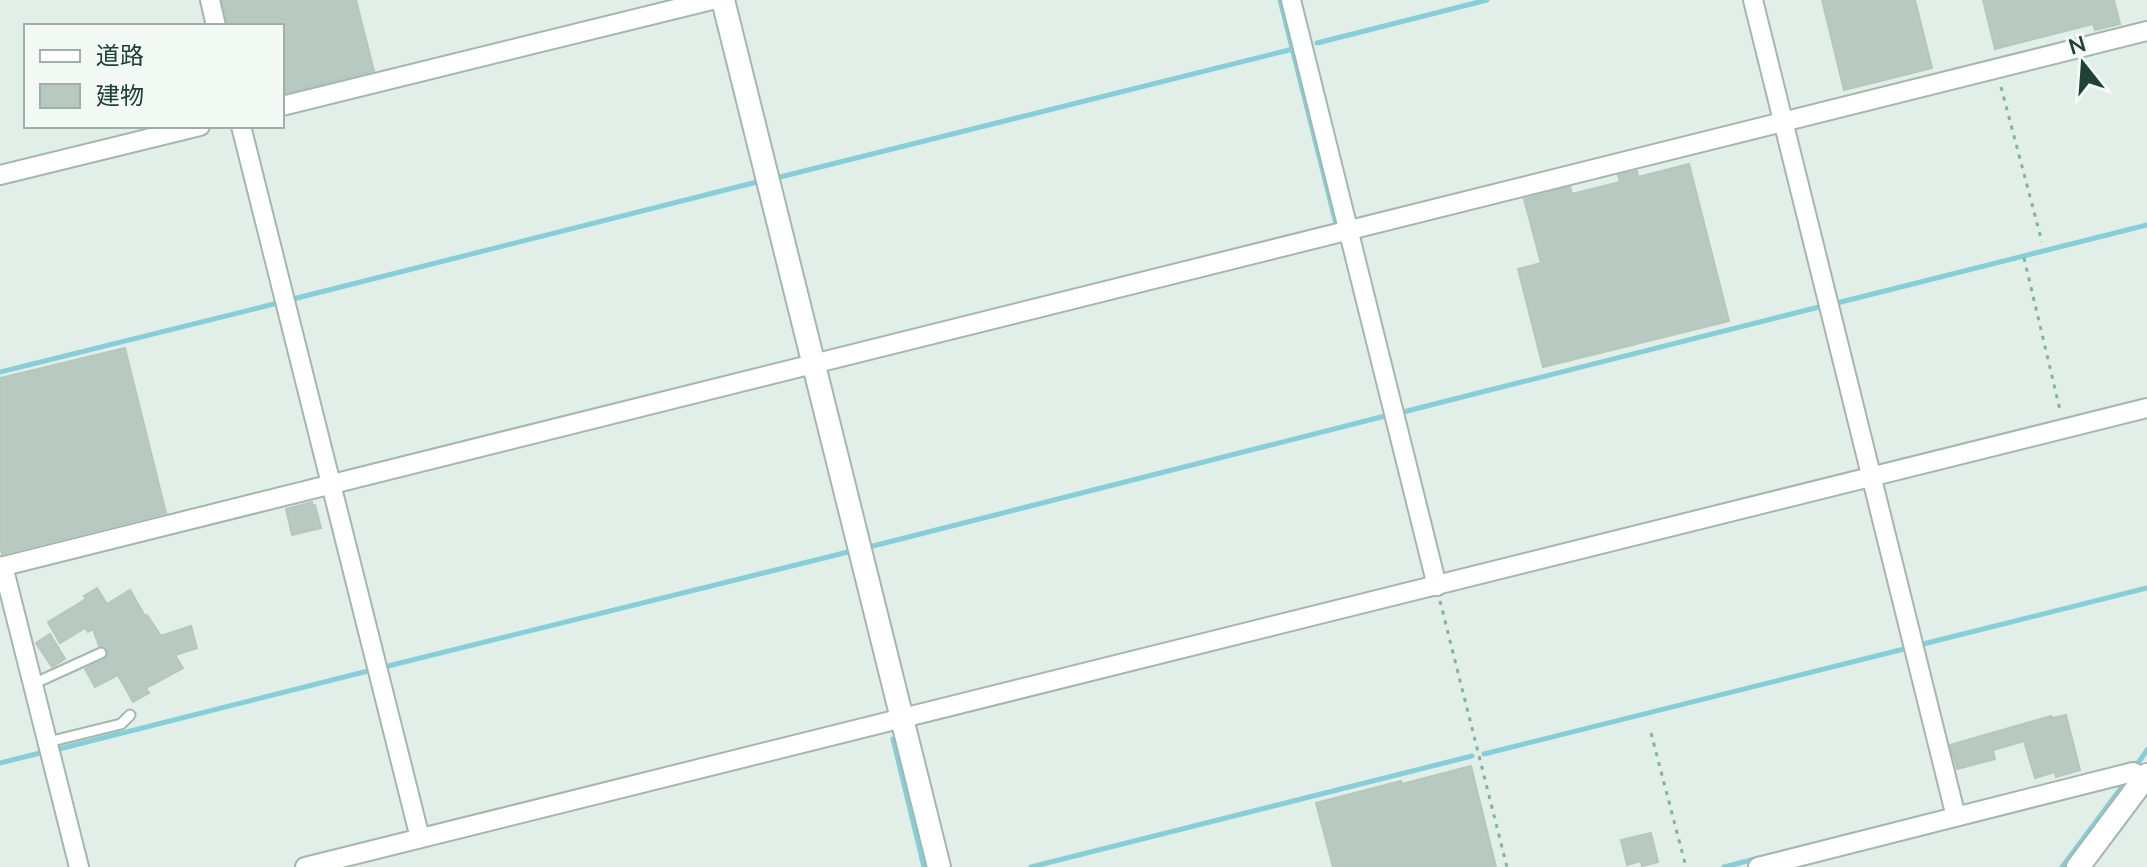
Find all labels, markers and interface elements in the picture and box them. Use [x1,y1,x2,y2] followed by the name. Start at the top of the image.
[24,24,284,128] legend
[2043,24,2123,104] north arrow
[2065,29,2089,61] text: N
[96,40,144,70] text: 道路
[96,80,144,110] text: 建物

